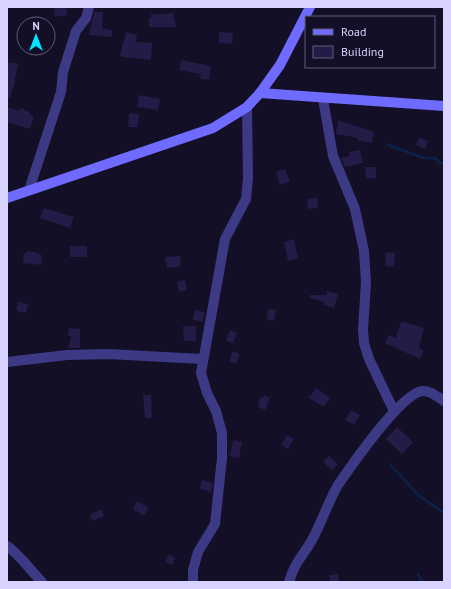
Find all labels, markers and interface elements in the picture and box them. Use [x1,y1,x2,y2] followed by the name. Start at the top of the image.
[16,16,56,56] north arrow
[305,16,435,68] legend
[32,19,40,33] text: N
[341,24,366,39] text: Road
[341,44,384,59] text: Building

